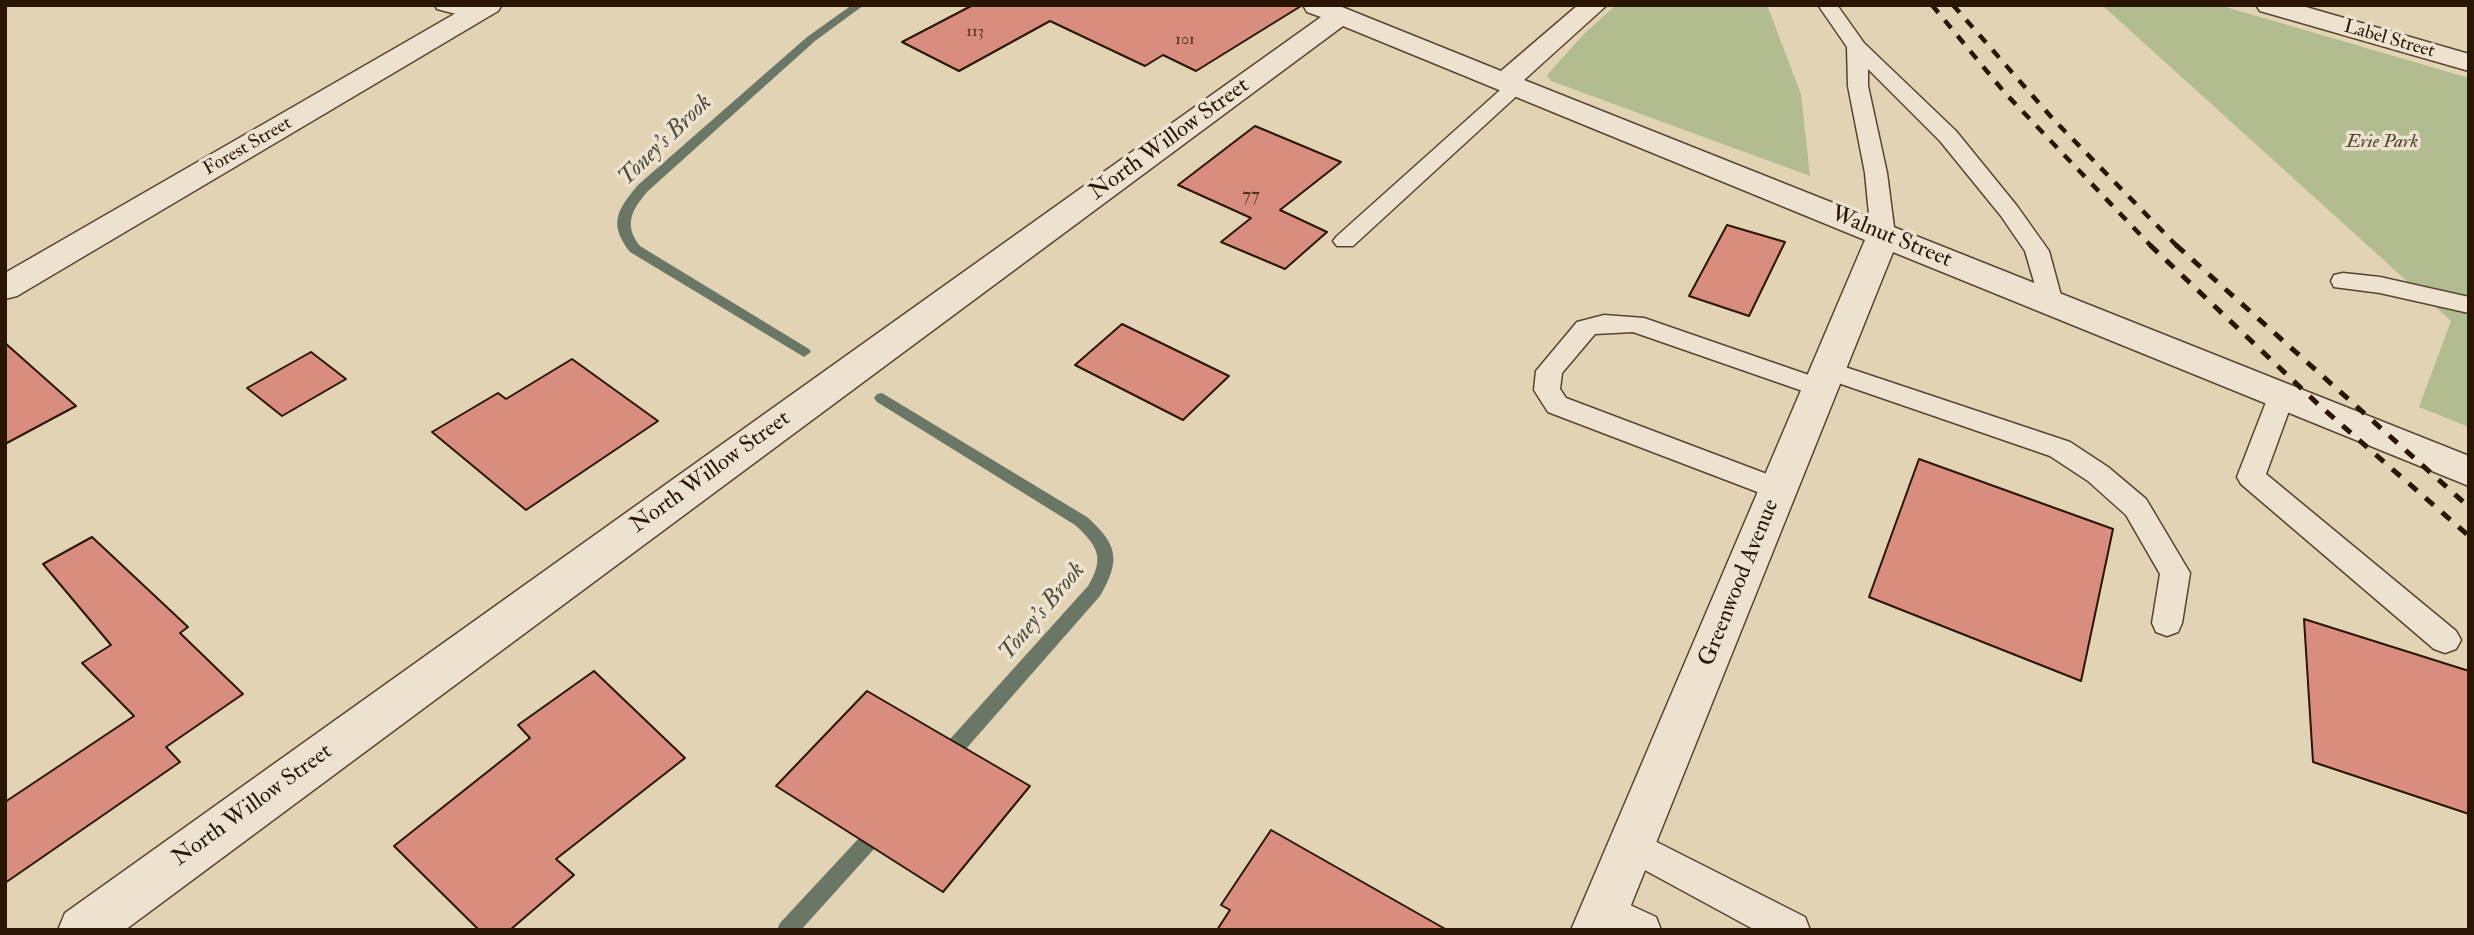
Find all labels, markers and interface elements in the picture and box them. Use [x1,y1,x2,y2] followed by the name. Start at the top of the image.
[2341,16,2437,64] street label: Label Street
[966,23,984,43] house number: 113
[1175,31,1195,51] house number: 101
[1085,73,1255,207] street label: North Willow Street
[613,89,719,193] water label: Toney's Brook
[200,113,296,181] street label: Forest Street
[2346,132,2418,154] park label: Erie Park
[1242,186,1260,208] house number: 77
[1826,201,1956,275] street label: Walnut Street
[626,406,796,540] street label: North Willow Street
[1694,496,1786,670] street label: Greenwood Avenue
[994,557,1092,667] water label: Toney's Brook
[168,739,338,873] street label: North Willow Street

